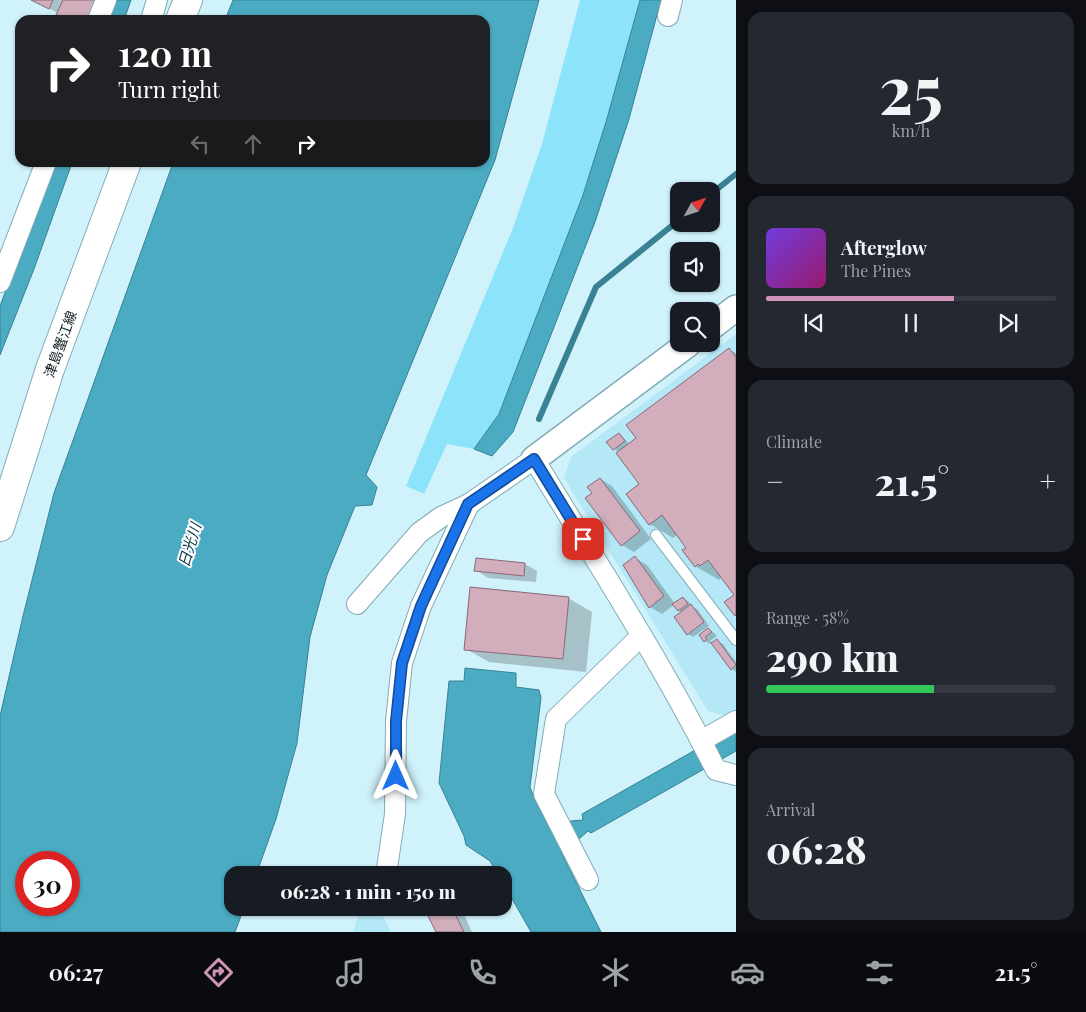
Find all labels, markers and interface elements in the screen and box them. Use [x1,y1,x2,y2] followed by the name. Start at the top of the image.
[118,29,212,76] text: 120 m
[35,35,100,100] icon: right
[879,44,943,130] text: 25
[118,74,220,104] text: Turn right
[892,120,930,141] text: km/h
[186,130,214,158] icon: left
[239,130,267,158] icon: ahead
[292,130,320,158] icon: right
[670,182,720,232] north arrow
[670,182,720,352] map controls
[841,234,927,260] text: Afterglow
[670,242,720,292] button: sound
[841,260,911,281] text: The Pines
[670,302,720,352] button: search
[39,308,81,380] street label: 津島蟹江線
[800,309,828,337] icon: previous
[897,309,925,337] icon: pause
[994,309,1022,337] icon: next
[766,431,822,452] text: Climate
[875,455,949,506] text: 21.5°
[766,462,784,499] text: −
[1040,462,1056,499] text: +
[562,518,604,560] pin
[173,519,206,569] water label: 日光川
[569,525,597,553] icon: arrive
[766,607,849,628] text: Range · 58%
[766,631,899,682] text: 290 km
[369,749,421,801] position arrow
[766,799,815,820] text: Arrival
[766,823,867,874] text: 06:28
[15,851,80,916] speed limit sign: 30
[280,878,456,904] text: 06:28 · 1 min · 150 m
[201,955,236,990] icon: directions
[333,955,368,990] icon: music
[465,955,500,990] icon: phone
[598,955,633,990] icon: climate
[730,955,765,990] icon: car
[862,955,897,990] icon: filters
[49,957,103,987] text: 06:27
[995,957,1037,987] text: 21.5°

